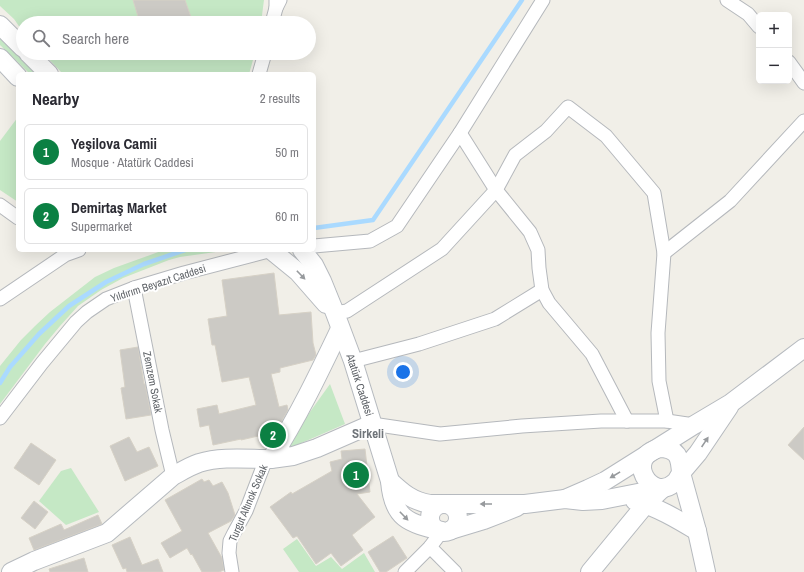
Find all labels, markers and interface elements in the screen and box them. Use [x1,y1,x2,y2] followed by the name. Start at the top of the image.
[756,12,792,84] map controls
[756,12,792,48] button: +
[16,16,316,60] search box
[30,27,52,49] icon: search
[62,28,129,49] text: Search here
[756,48,792,84] button: −
[32,87,79,110] text: Nearby
[260,90,300,107] text: 2 results
[71,133,157,154] text: Yeşilova Camii
[43,144,49,161] text: 1
[275,144,299,161] text: 50 m
[71,154,194,171] text: Mosque · Atatürk Caddesi
[71,197,167,218] text: Demirtaş Market
[43,208,49,225] text: 2
[275,208,299,225] text: 60 m
[71,218,132,235] text: Supermarket
[109,261,207,305] street label: Yıldırım Beyazıt Caddesi
[296,271,305,280] one-way arrow
[140,350,166,415] street label: Zemzem Sokak
[343,351,377,418] street label: Atatürk Caddesi
[393,362,413,382] your location
[260,420,286,450] pin: 2
[352,425,384,442] district label: Sirkeli
[701,437,709,447] one-way arrow
[343,460,369,490] pin: 1
[225,462,271,544] street label: Turgut Altınok Sokak
[610,471,620,479] one-way arrow
[479,501,492,507] one-way arrow
[399,511,408,521] one-way arrow

